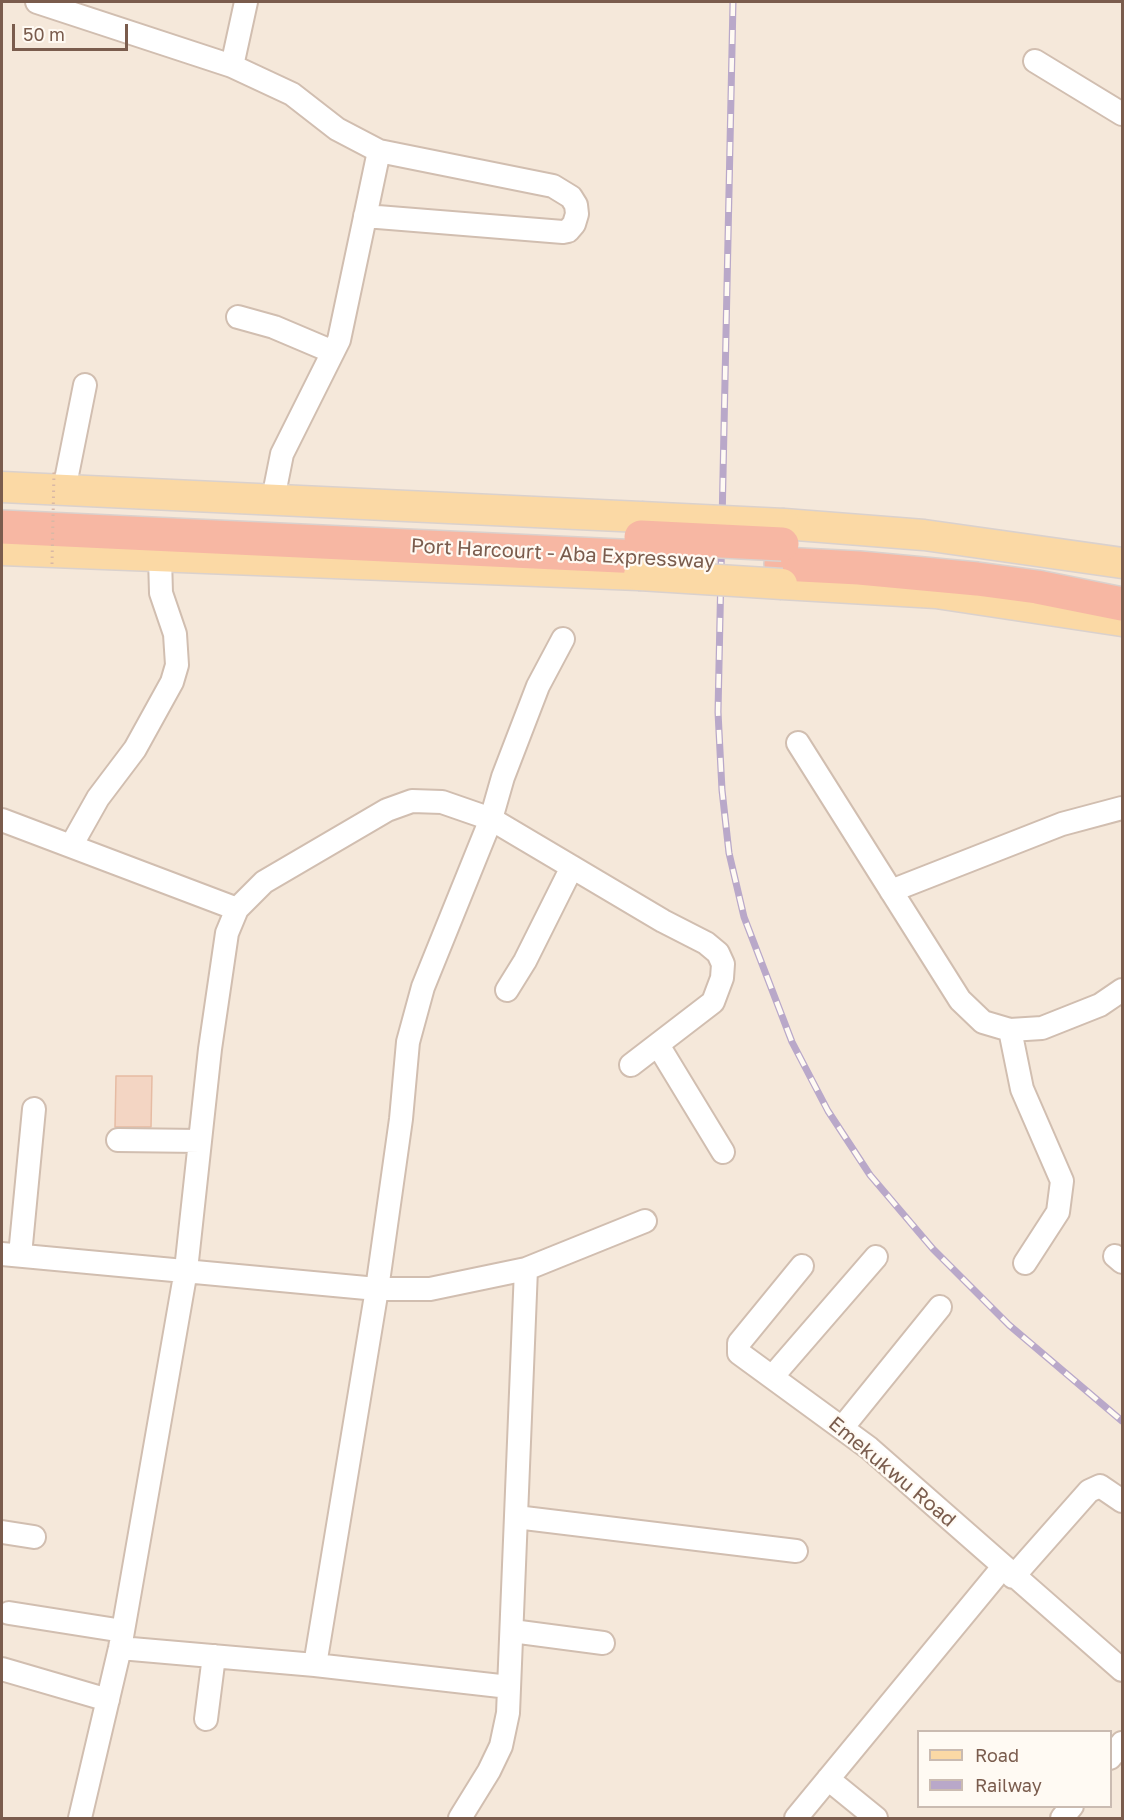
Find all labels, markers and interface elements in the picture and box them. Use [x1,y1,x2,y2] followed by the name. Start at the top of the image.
[15,12,130,50] scale bar
[23,23,65,45] text: 50 m
[410,534,716,574] street label: Port Harcourt - Aba Expressway
[824,1412,960,1532] street label: Emekukwu Road
[917,1730,1112,1808] legend
[975,1744,1019,1766] text: Road
[975,1774,1042,1796] text: Railway

